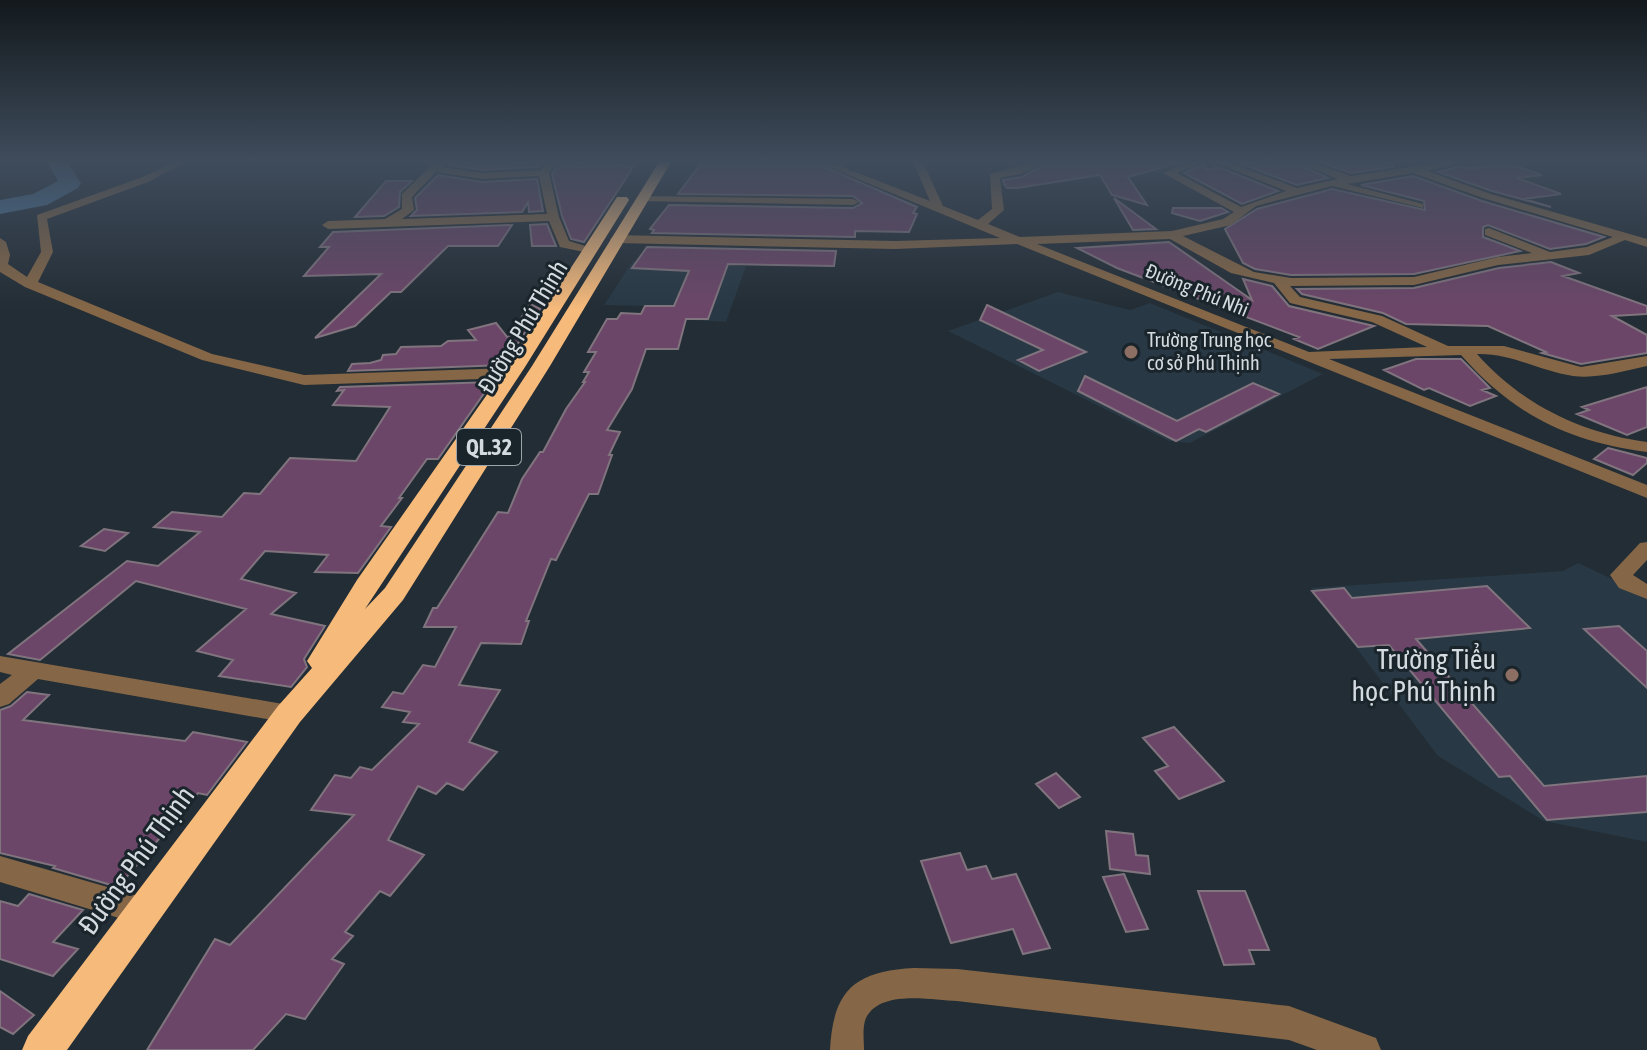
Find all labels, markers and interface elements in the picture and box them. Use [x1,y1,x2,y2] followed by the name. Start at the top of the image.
[472,255,573,398] street label: Đường Phú Thịnh
[1142,258,1252,321] street label: Đường Phú Nhi
[1147,328,1272,374] place label: Trường Trung học cơ sở Phú Thịnh
[1122,343,1140,361] marker: Trường Trung học cơ sở Phú Thịnh
[457,429,521,465] road number: QL.32
[1351,642,1496,707] place label: Trường Tiểu học Phú Thịnh
[1503,666,1521,684] marker: Trường Tiểu học Phú Thịnh
[72,780,200,940] street label: Đường Phú Thịnh

